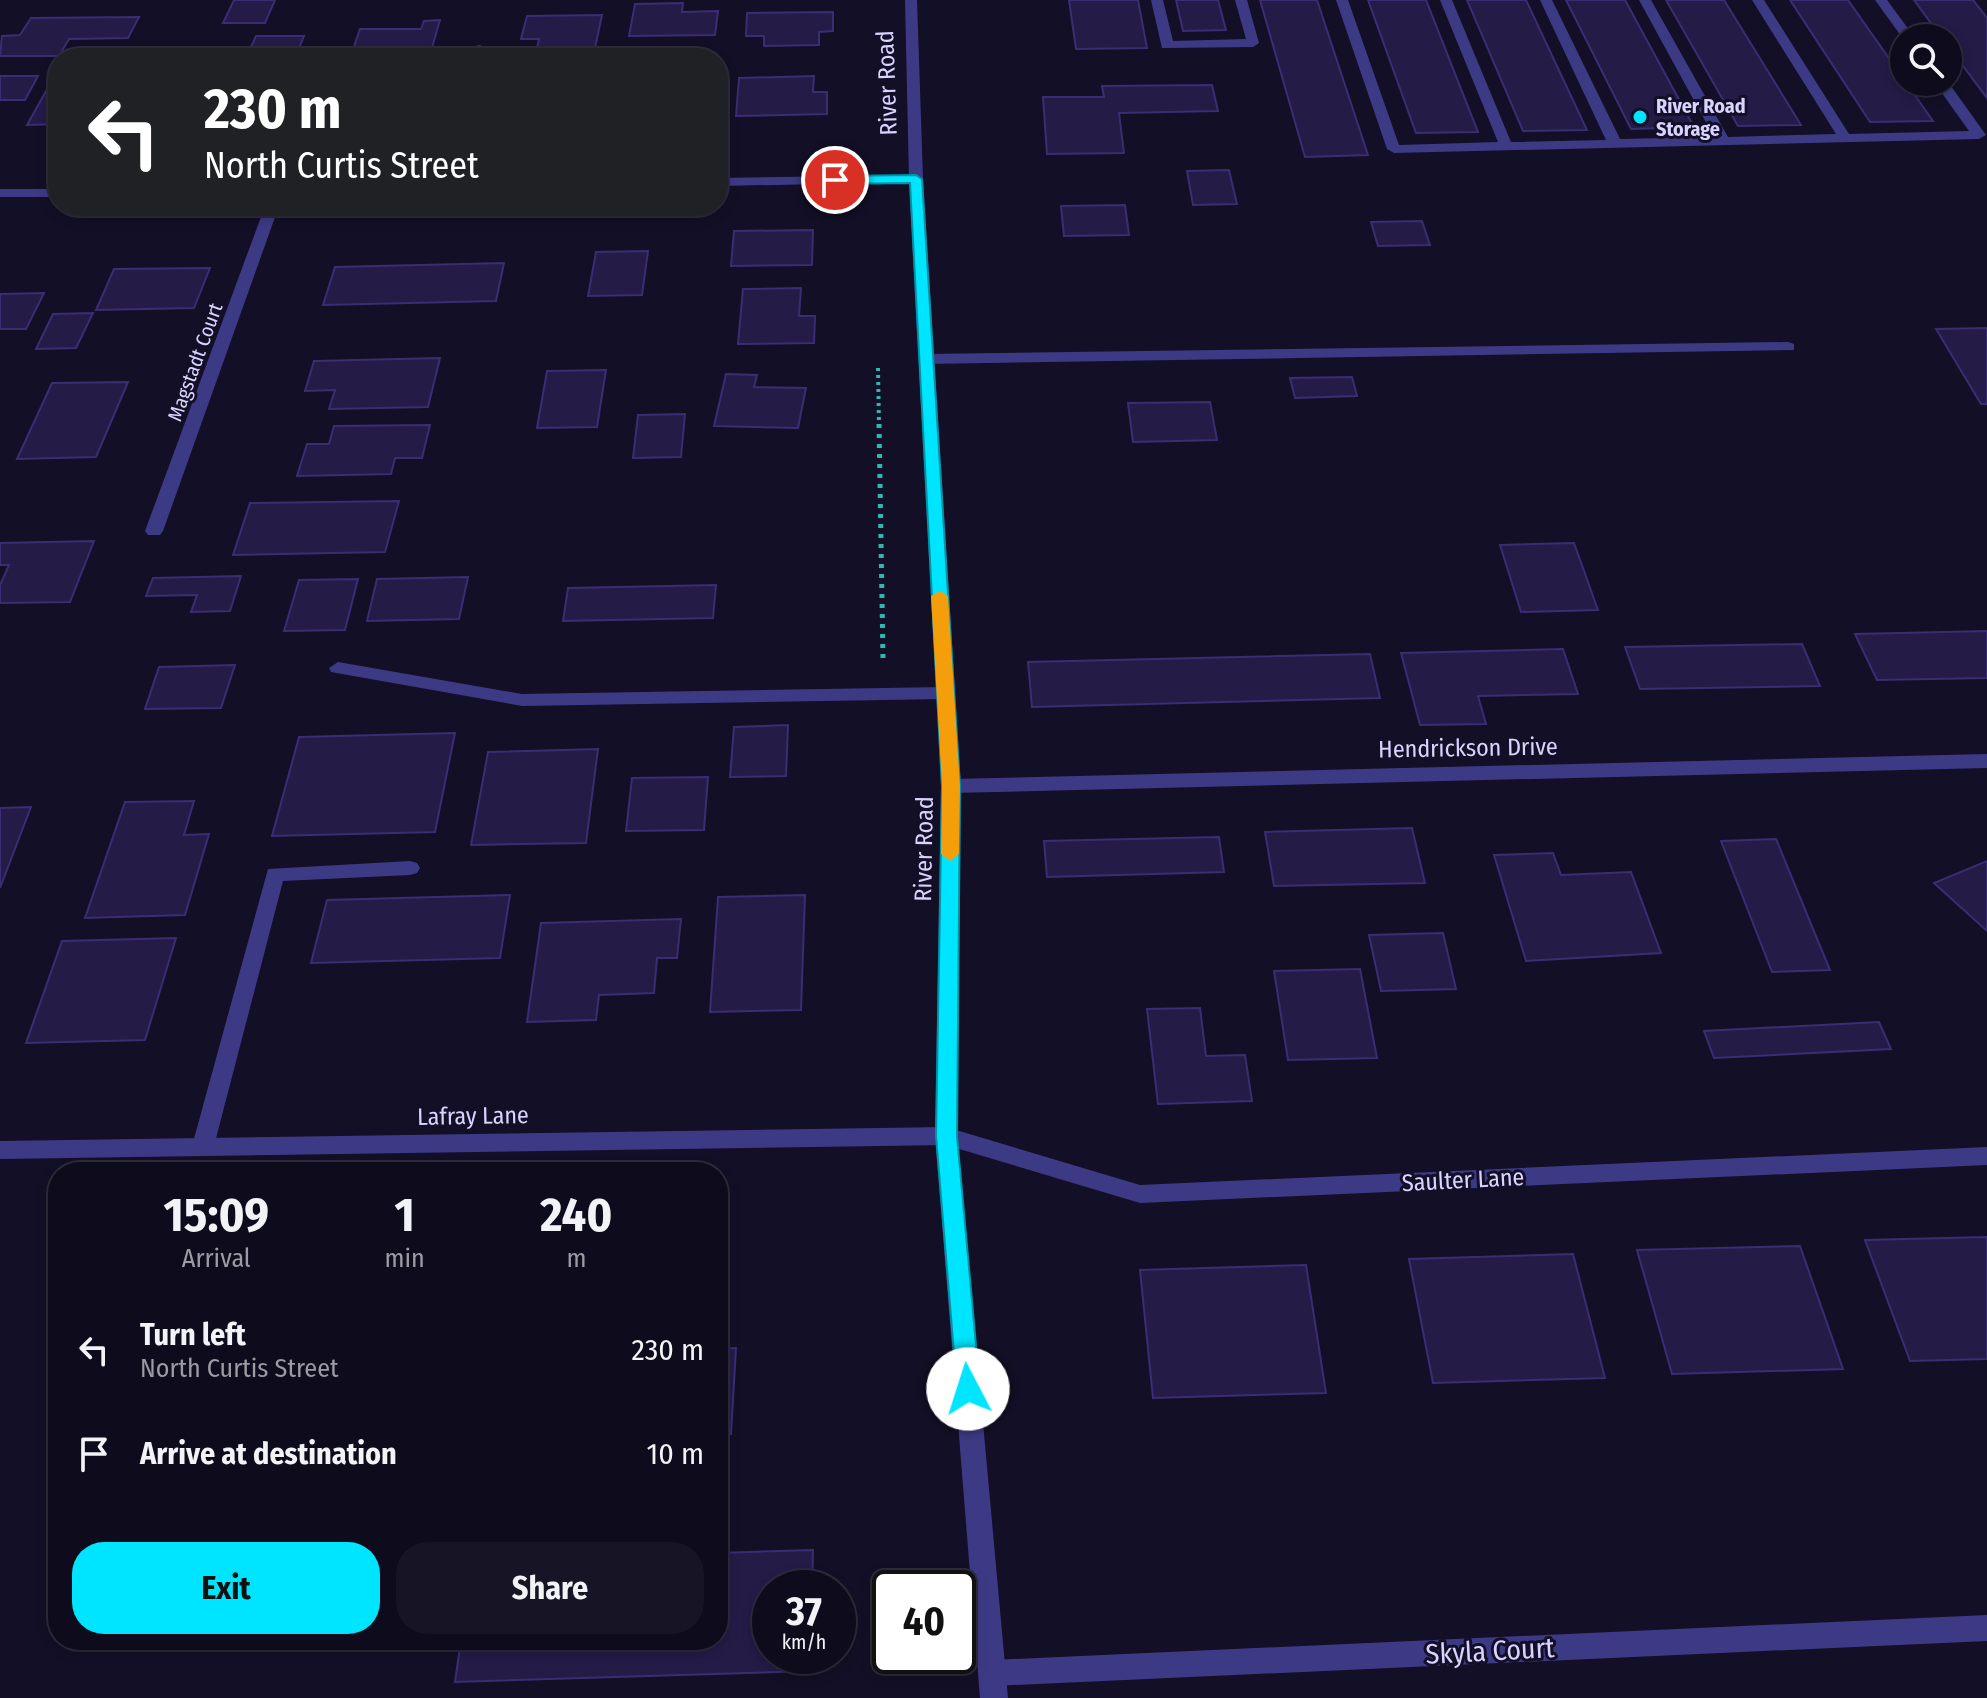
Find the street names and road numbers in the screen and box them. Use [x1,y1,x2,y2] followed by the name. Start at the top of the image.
[871,30,903,136] street label: River Road
[163,299,228,424] street label: Magstadt Court
[1378,732,1558,764] street label: Hendrickson Drive
[909,796,939,902] street label: River Road
[417,1101,529,1131] street label: Lafray Lane
[1401,1163,1525,1197] street label: Saulter Lane
[1425,1631,1556,1671] street label: Skyla Court

